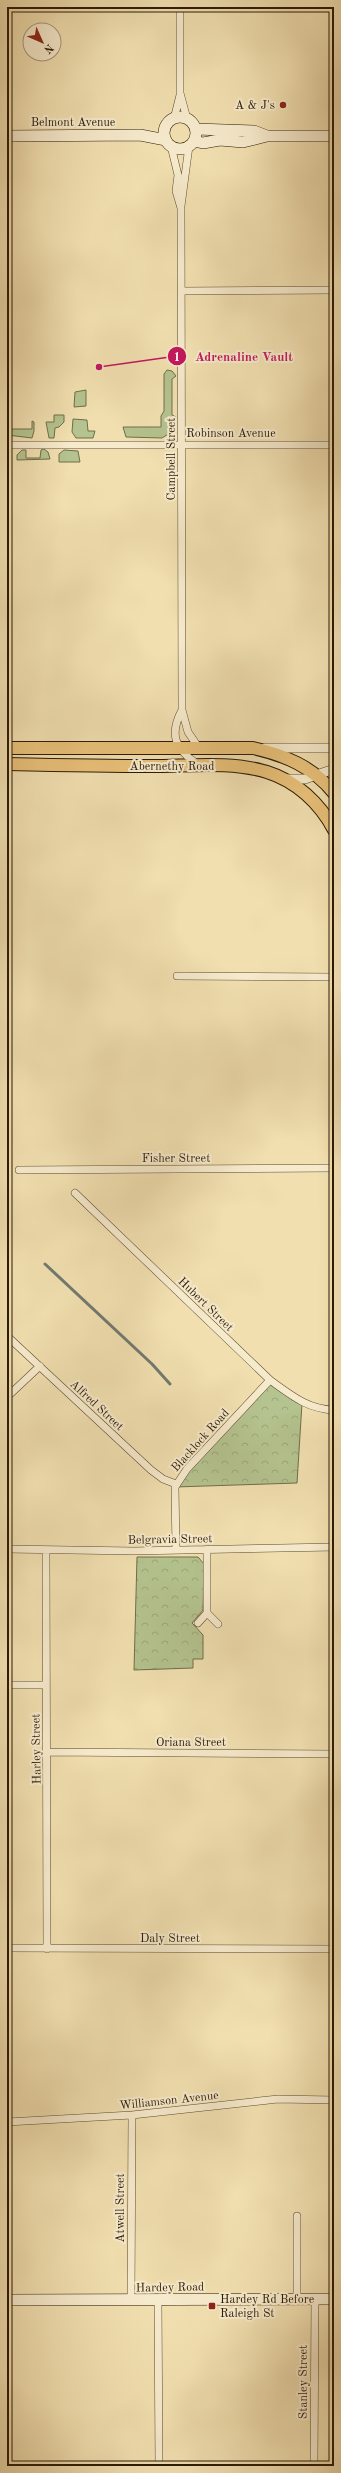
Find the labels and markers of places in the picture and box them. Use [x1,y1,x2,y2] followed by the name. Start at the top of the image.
[235,100,275,112] place label: A & J's
[278,100,288,110] marker: A & J's
[167,344,301,369] callout: Adrenaline Vault
[220,2294,315,2320] place label: Hardey Rd Before Raleigh St
[207,2301,217,2311] marker: Hardey Rd Before Raleigh St

